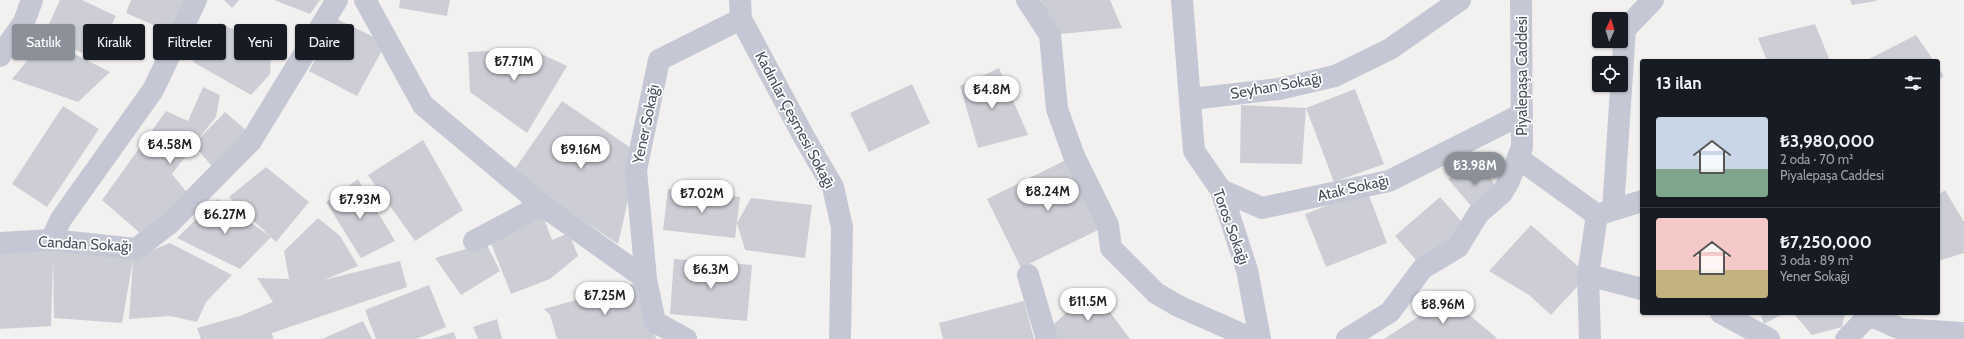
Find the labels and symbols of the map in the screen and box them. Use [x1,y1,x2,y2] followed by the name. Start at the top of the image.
[1592,12,1628,48] north arrow
[1513,16,1531,136] street label: Piyalepaşa Caddesi
[481,48,547,82] pin: ₺7.71M
[751,48,839,192] street label: Kadınlar Çeşmesi Sokağı
[1229,69,1323,103] street label: Seyhan Sokağı
[964,76,1020,110] pin: ₺4.8M
[629,83,663,166] street label: Yener Sokağı
[137,131,203,165] pin: ₺4.58M
[548,136,614,170] pin: ₺9.16M
[1442,152,1508,186] pin: ₺3.98M
[1316,171,1390,205] street label: Atak Sokağı
[1015,178,1081,212] pin: ₺8.24M
[669,180,735,214] pin: ₺7.02M
[327,186,393,220] pin: ₺7.93M
[1209,187,1253,267] street label: Toros Sokağı
[192,201,258,235] pin: ₺6.27M
[38,233,132,255] street label: Candan Sokağı
[683,256,739,290] pin: ₺6.3M
[572,282,638,316] pin: ₺7.25M
[1055,288,1121,322] pin: ₺11.5M
[1410,291,1476,325] pin: ₺8.96M

